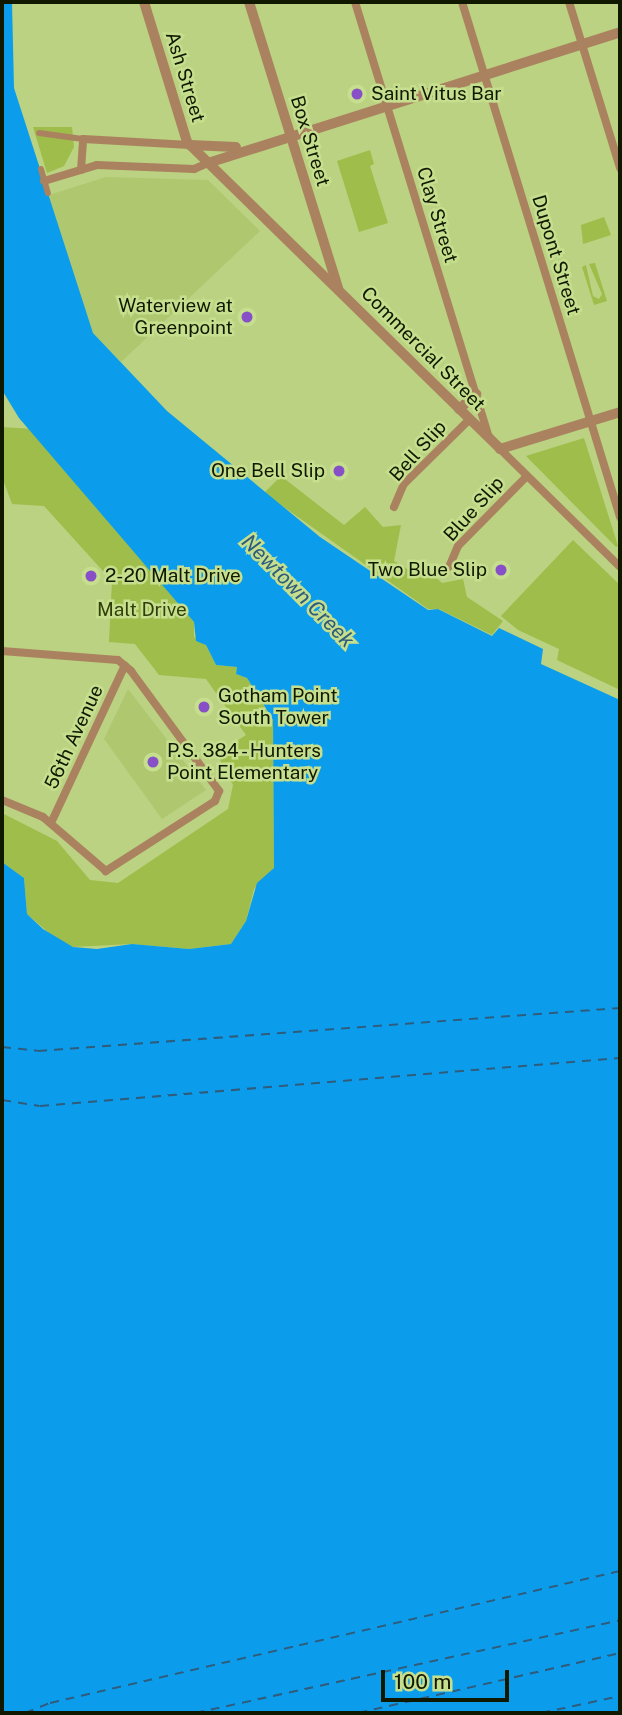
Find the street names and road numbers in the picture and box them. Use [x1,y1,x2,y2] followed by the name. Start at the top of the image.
[160,29,210,125] street label: Ash Street
[285,93,335,189] street label: Box Street
[412,164,462,266] street label: Clay Street
[527,192,585,318] street label: Dupont Street
[356,282,490,416] street label: Commercial Street
[385,416,451,486] street label: Bell Slip
[439,472,509,546] street label: Blue Slip
[40,681,108,793] street label: 56th Avenue

